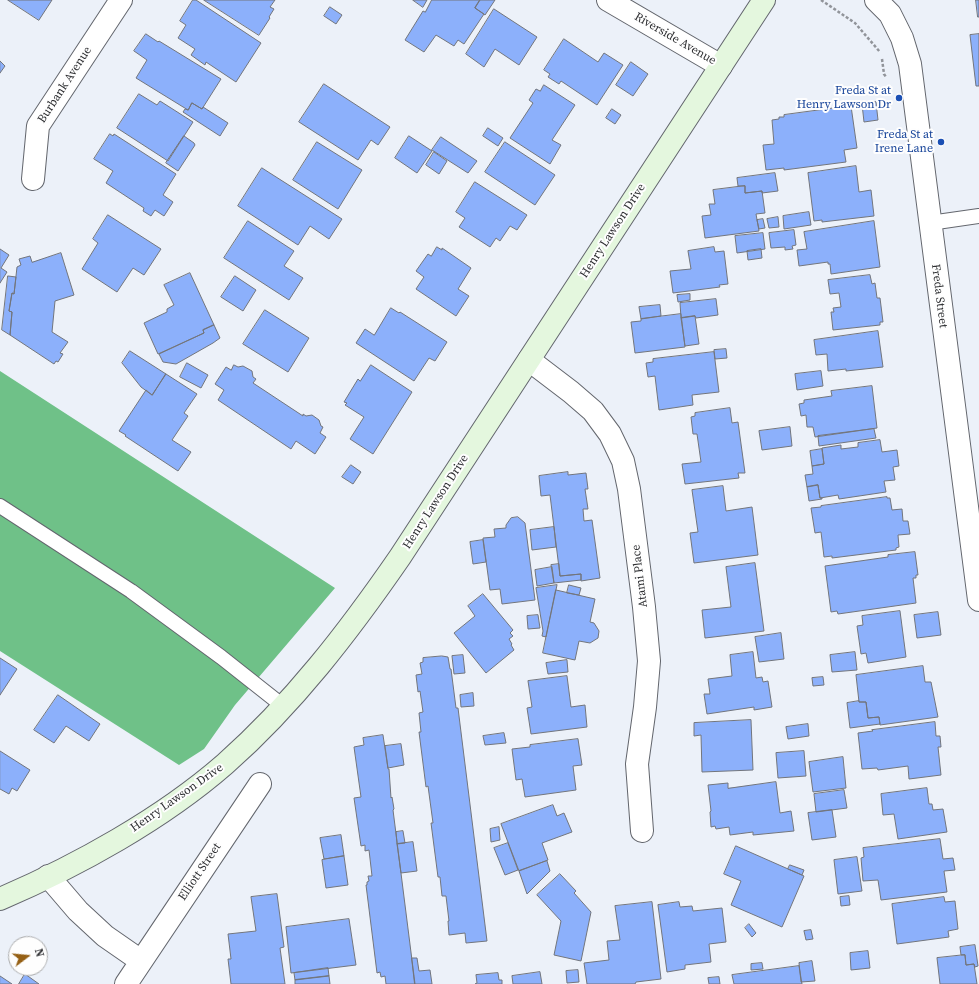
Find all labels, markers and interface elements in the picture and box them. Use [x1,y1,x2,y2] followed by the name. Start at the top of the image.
[632,10,718,68] street label: Riverside Avenue
[35,44,95,126] street label: Burbank Avenue
[797,84,891,112] place label: Freda St at Henry Lawson Dr
[894,93,904,103] marker: Freda St at Henry Lawson Dr
[875,128,933,156] place label: Freda St at Irene Lane
[936,137,946,147] marker: Freda St at Irene Lane
[577,181,649,281] street label: Henry Lawson Drive
[928,263,950,329] street label: Freda Street
[400,452,472,552] street label: Henry Lawson Drive
[629,544,651,608] street label: Atami Place
[128,761,226,835] street label: Henry Lawson Drive
[176,841,224,903] street label: Elliott Street
[8,936,48,976] north arrow
[31,947,47,959] text: N

